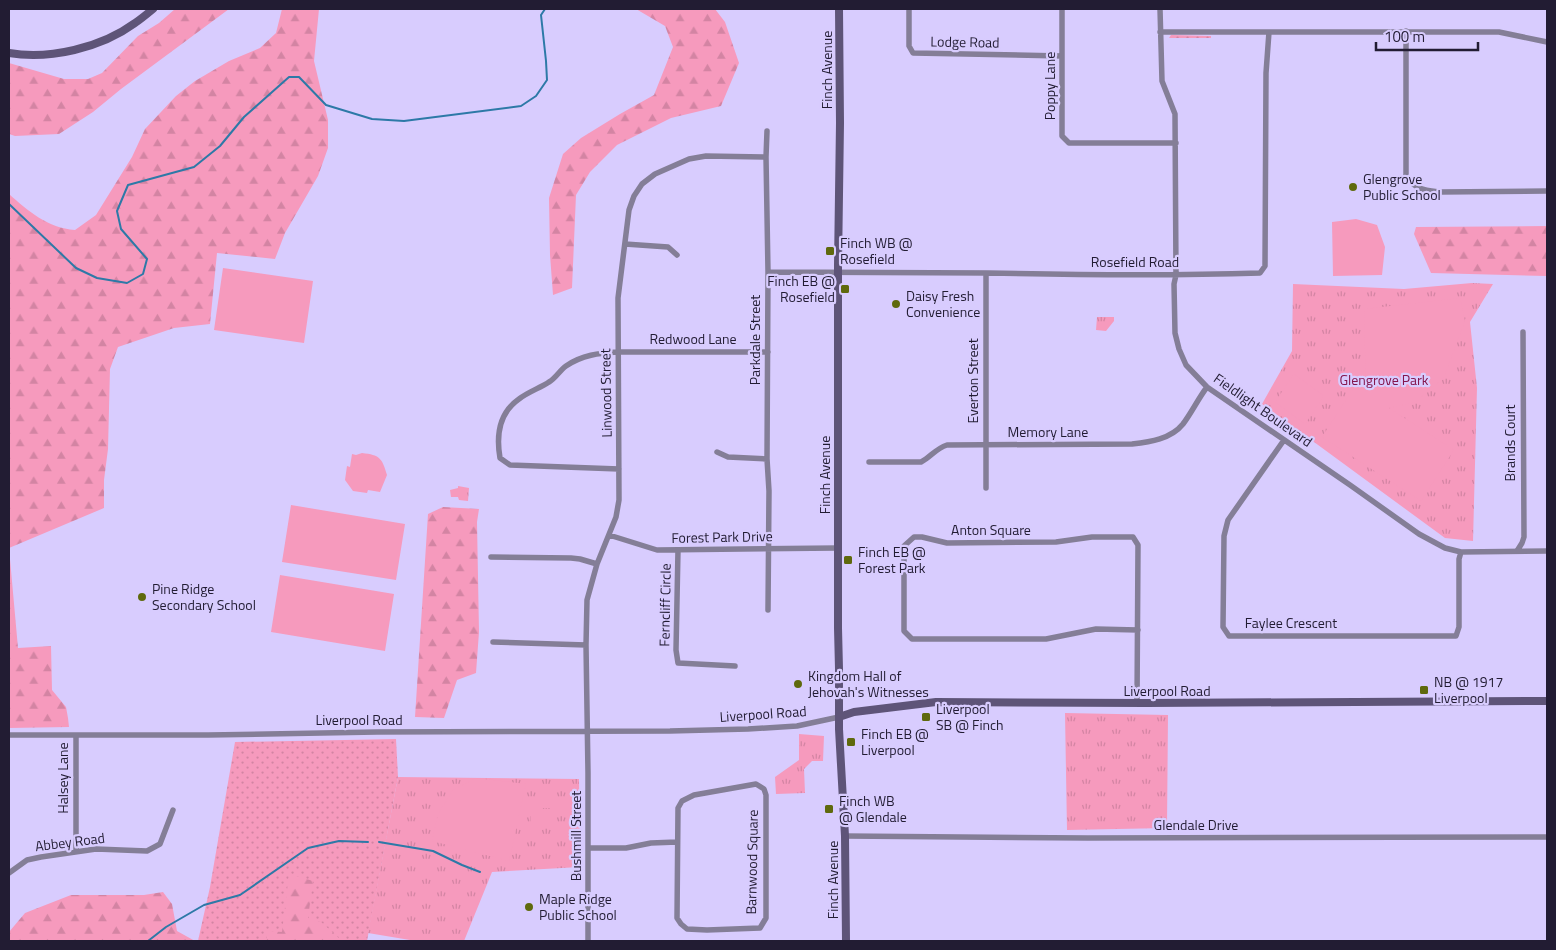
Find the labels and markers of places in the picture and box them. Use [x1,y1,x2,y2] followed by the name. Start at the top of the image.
[1363,168,1441,205] place label: Glengrove Public School
[1347,181,1359,193] marker: Glengrove Public School
[840,232,913,269] place label: Finch WB @ Rosefield
[824,245,836,257] marker: Finch WB @ Rosefield
[767,270,835,307] place label: Finch EB @ Rosefield
[839,283,851,295] marker: Finch EB @ Rosefield
[906,285,980,322] place label: Daisy Fresh Convenience
[890,298,902,310] marker: Daisy Fresh Convenience
[858,541,926,578] place label: Finch EB @ Forest Park
[842,554,854,566] marker: Finch EB @ Forest Park
[152,578,256,615] place label: Pine Ridge Secondary School
[136,591,148,603] marker: Pine Ridge Secondary School
[808,665,929,702] place label: Kingdom Hall of Jehovah's Witnesses
[1434,671,1503,708] place label: NB @ 1917 Liverpool
[792,678,804,690] marker: Kingdom Hall of Jehovah's Witnesses
[1418,684,1430,696] marker: NB @ 1917 Liverpool
[936,698,1004,735] place label: Liverpool SB @ Finch
[920,711,932,723] marker: Liverpool SB @ Finch
[861,723,929,760] place label: Finch EB @ Liverpool
[845,736,857,748] marker: Finch EB @ Liverpool
[839,790,907,827] place label: Finch WB @ Glendale
[823,803,835,815] marker: Finch WB @ Glendale
[539,888,617,925] place label: Maple Ridge Public School
[523,901,535,913] marker: Maple Ridge Public School

